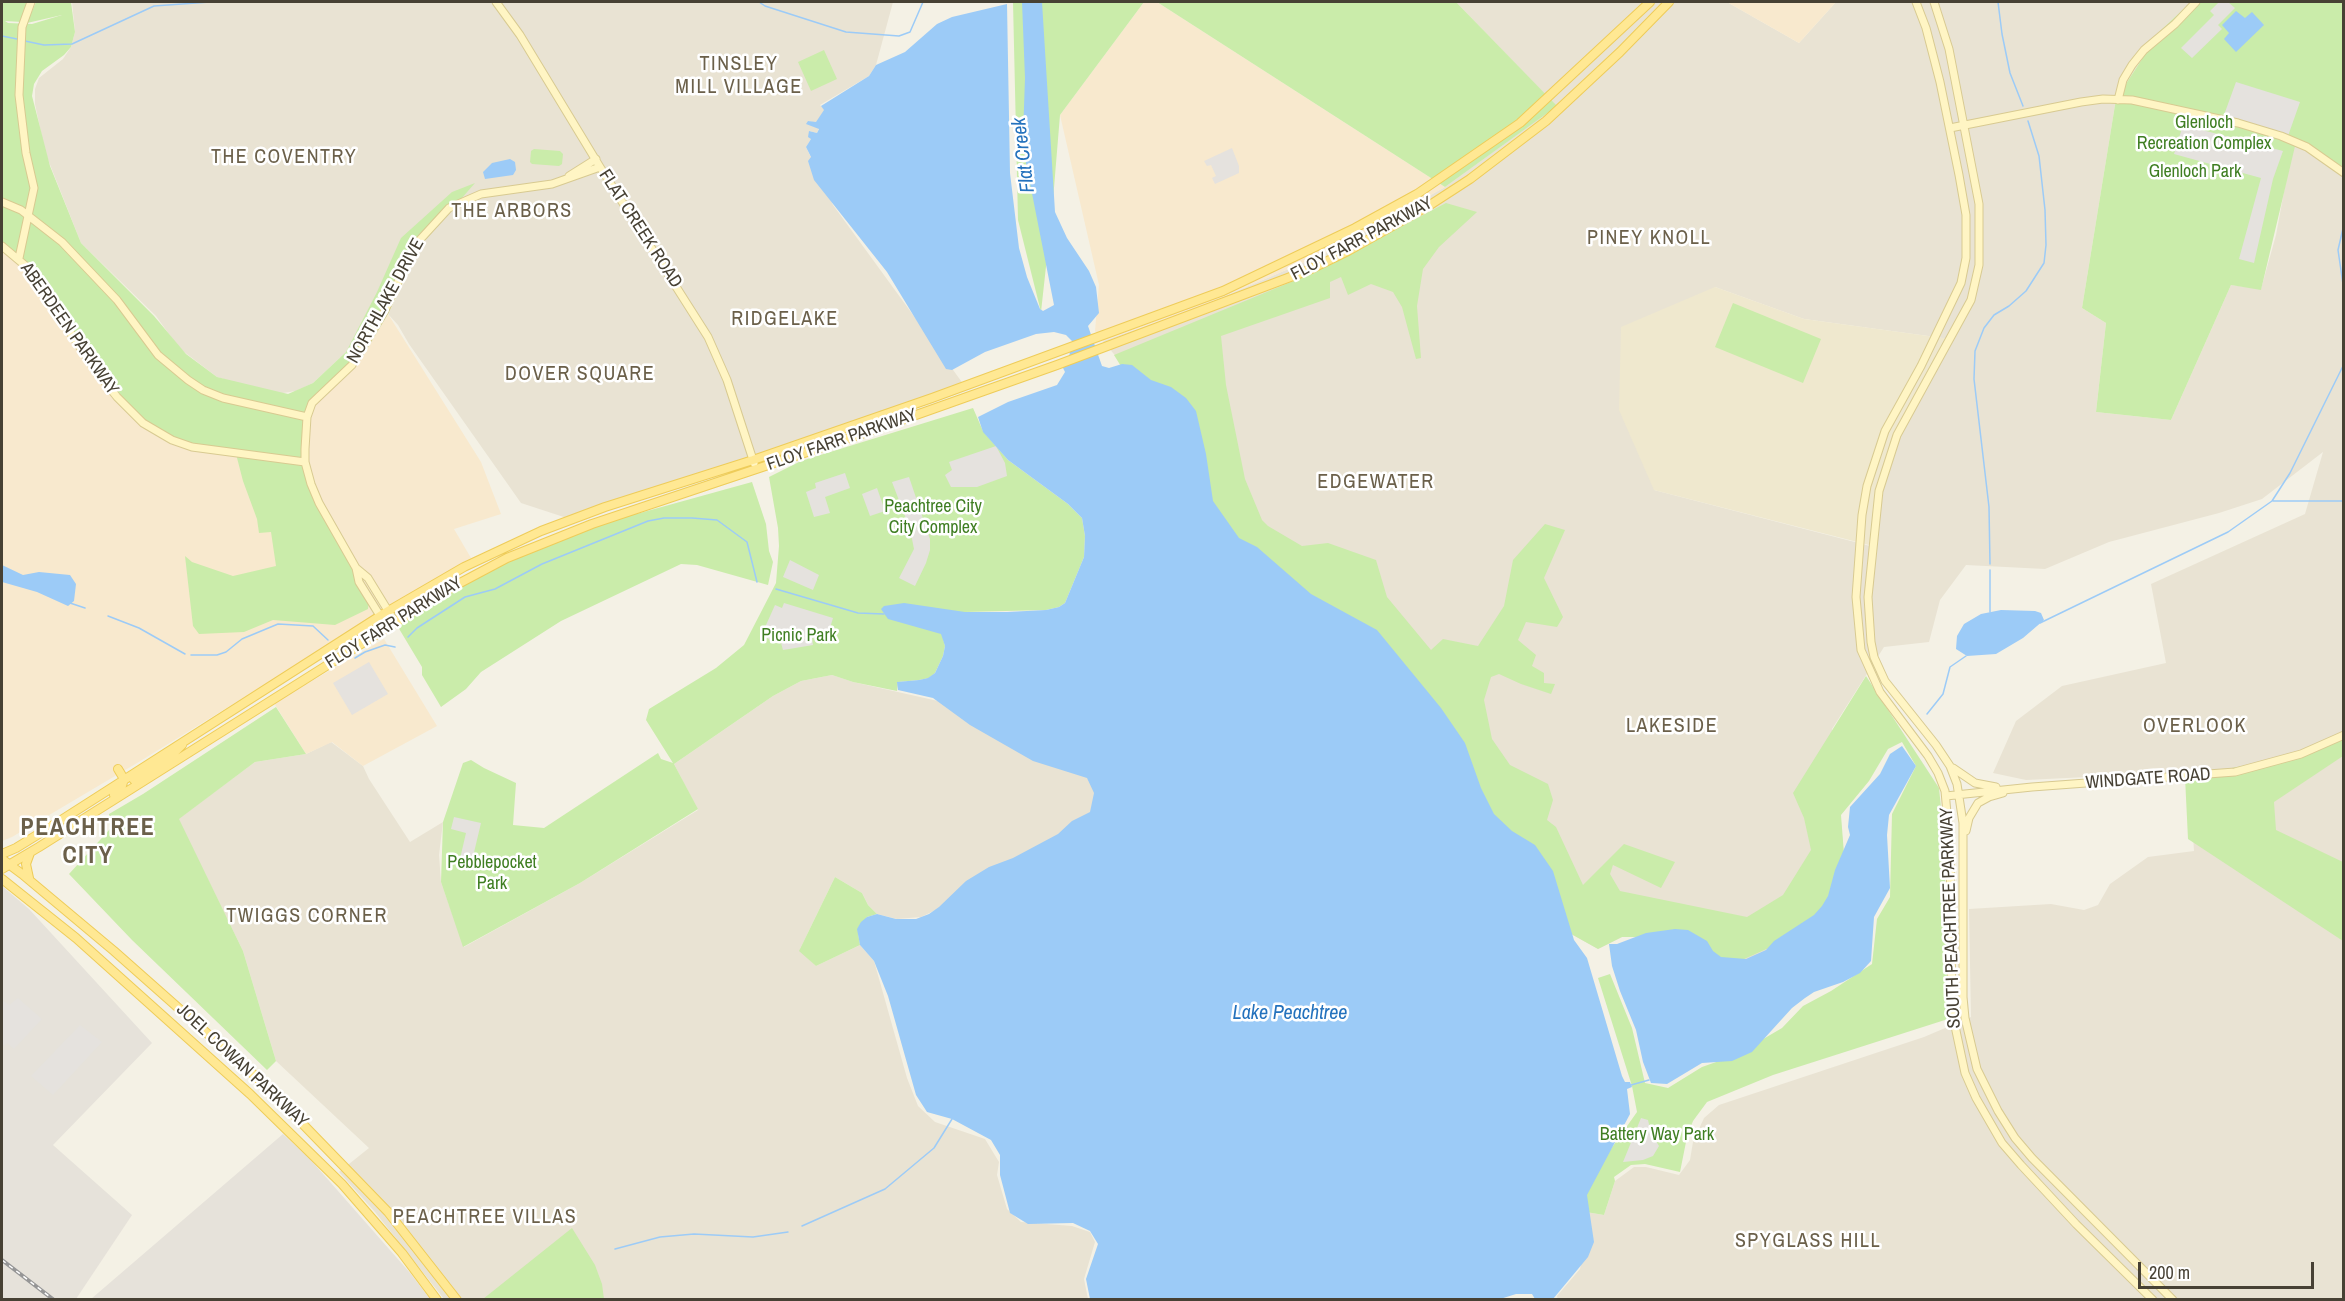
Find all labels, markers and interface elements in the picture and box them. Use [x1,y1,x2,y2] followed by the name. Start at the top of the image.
[675,53,803,100] district label: TINSLEY MILL VILLAGE
[2137,112,2271,154] park label: Glenloch Recreation Complex
[1007,116,1041,194] water label: Flat Creek
[211,146,357,170] district label: THE COVENTRY
[2149,161,2241,183] park label: Glenloch Park
[594,166,686,292] street label: FLAT CREEK ROAD
[1288,193,1436,285] street label: FLOY FARR PARKWAY
[451,200,573,224] district label: THE ARBORS
[1587,227,1711,251] district label: PINEY KNOLL
[343,235,429,367] street label: NORTHLAKE DRIVE
[15,259,123,399] street label: ABERDEEN PARKWAY
[731,308,839,332] district label: RIDGELAKE
[505,363,655,387] district label: DOVER SQUARE
[764,404,920,476] street label: FLOY FARR PARKWAY
[1317,471,1435,495] district label: EDGEWATER
[884,496,982,538] park label: Peachtree City City Complex
[322,572,466,674] street label: FLOY FARR PARKWAY
[761,625,837,647] park label: Picnic Park
[1626,715,1718,739] district label: LAKESIDE
[2143,715,2247,739] district label: OVERLOOK
[2085,764,2211,794] street label: WINDGATE ROAD
[1936,807,1966,1029] street label: SOUTH PEACHTREE PARKWAY
[21,815,155,871] district label: PEACHTREE CITY
[447,852,537,894] park label: Pebblepocket Park
[226,905,388,929] district label: TWIGGS CORNER
[172,999,312,1133] street label: JOEL COWAN PARKWAY
[1233,1002,1347,1026] water label: Lake Peachtree
[1600,1124,1714,1146] park label: Battery Way Park
[393,1206,577,1230] district label: PEACHTREE VILLAS
[1735,1230,1881,1254] district label: SPYGLASS HILL
[2141,1250,2316,1288] scale bar
[2149,1260,2190,1285] text: 200 m

